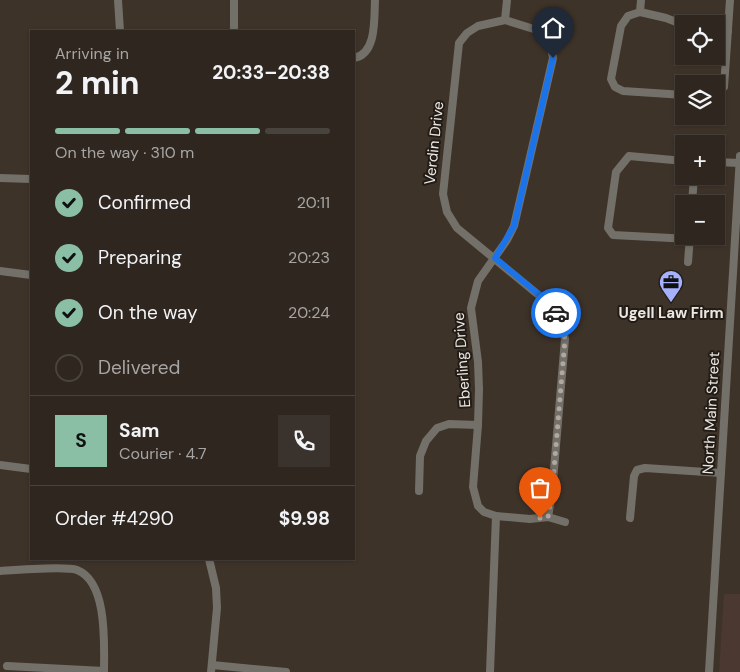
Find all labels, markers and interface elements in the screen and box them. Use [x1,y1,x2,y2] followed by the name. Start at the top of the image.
[532,7,574,58] pin
[539,14,567,42] icon: home
[675,15,725,245] map controls
[675,15,725,65] button: locate
[55,43,129,64] text: Arriving in
[212,60,330,85] text: 20:33–20:38
[55,62,140,104] text: 2 min
[675,75,725,125] button: layers
[420,100,448,186] street label: Verdin Drive
[675,135,725,185] button: +
[55,142,194,163] text: On the way · 310 m
[55,189,83,217] icon: check
[98,190,191,215] text: Confirmed
[297,192,330,213] text: 20:11
[675,195,725,245] button: −
[55,244,83,272] icon: check
[98,245,182,270] text: Preparing
[288,247,330,268] text: 20:23
[658,269,684,303] office icon: Ugell Law Firm
[531,288,581,338] courier
[55,299,83,327] icon: check
[542,299,570,327] icon: car
[98,300,198,325] text: On the way
[288,302,330,323] text: 20:24
[618,303,724,323] place label: Ugell Law Firm
[449,312,475,408] street label: Eberling Drive
[698,351,724,475] street label: North Main Street
[98,355,180,380] text: Delivered
[278,415,330,467] button: phone
[119,418,160,443] text: Sam
[75,428,87,453] text: S
[119,443,207,464] text: Courier · 4.7
[519,467,561,518] pin
[526,474,554,502] icon: bag
[55,506,174,531] text: Order #4290
[279,506,330,531] text: $9.98

